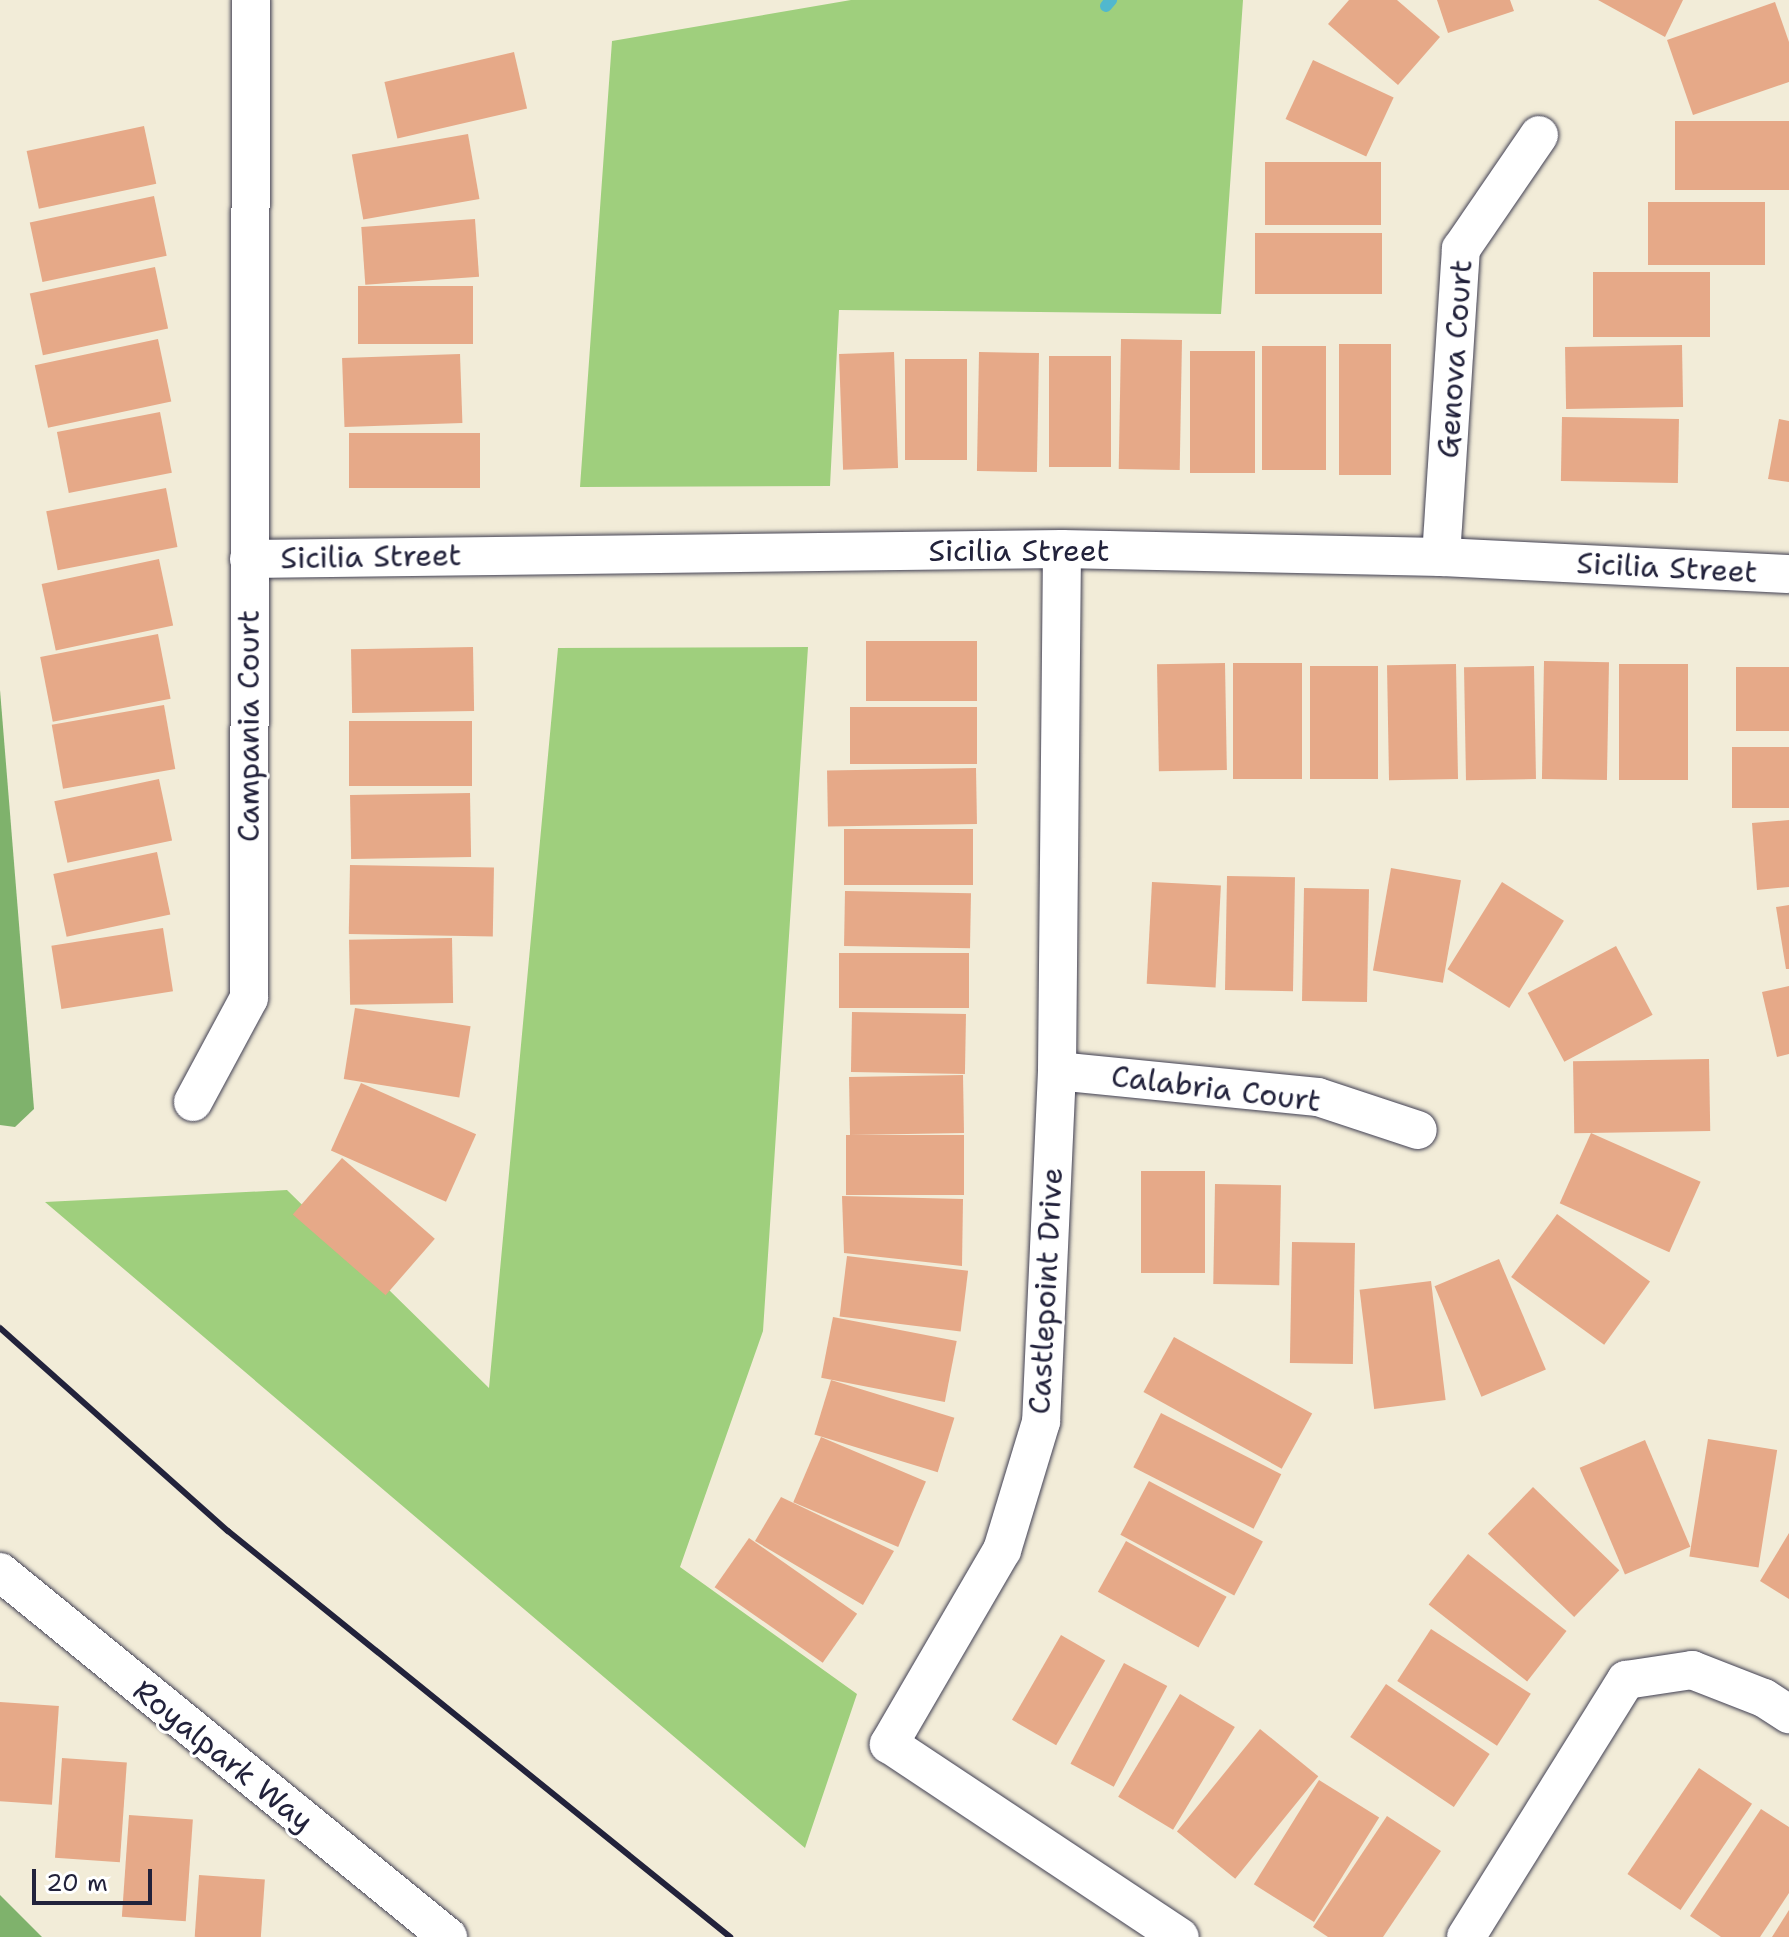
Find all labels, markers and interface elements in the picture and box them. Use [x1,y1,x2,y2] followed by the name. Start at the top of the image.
[1430,258,1480,460] street label: Genova Court
[928,533,1110,569] street label: Sicilia Street
[280,537,462,577] street label: Sicilia Street
[1576,545,1758,591] street label: Sicilia Street
[231,610,267,842] street label: Campania Court
[1109,1058,1323,1120] street label: Calabria Court
[1022,1167,1070,1415] street label: Castlepoint Drive
[126,1672,320,1840] street label: Royalpark Way
[36,1853,156,1903] scale bar
[46,1867,108,1899] text: 20 m

